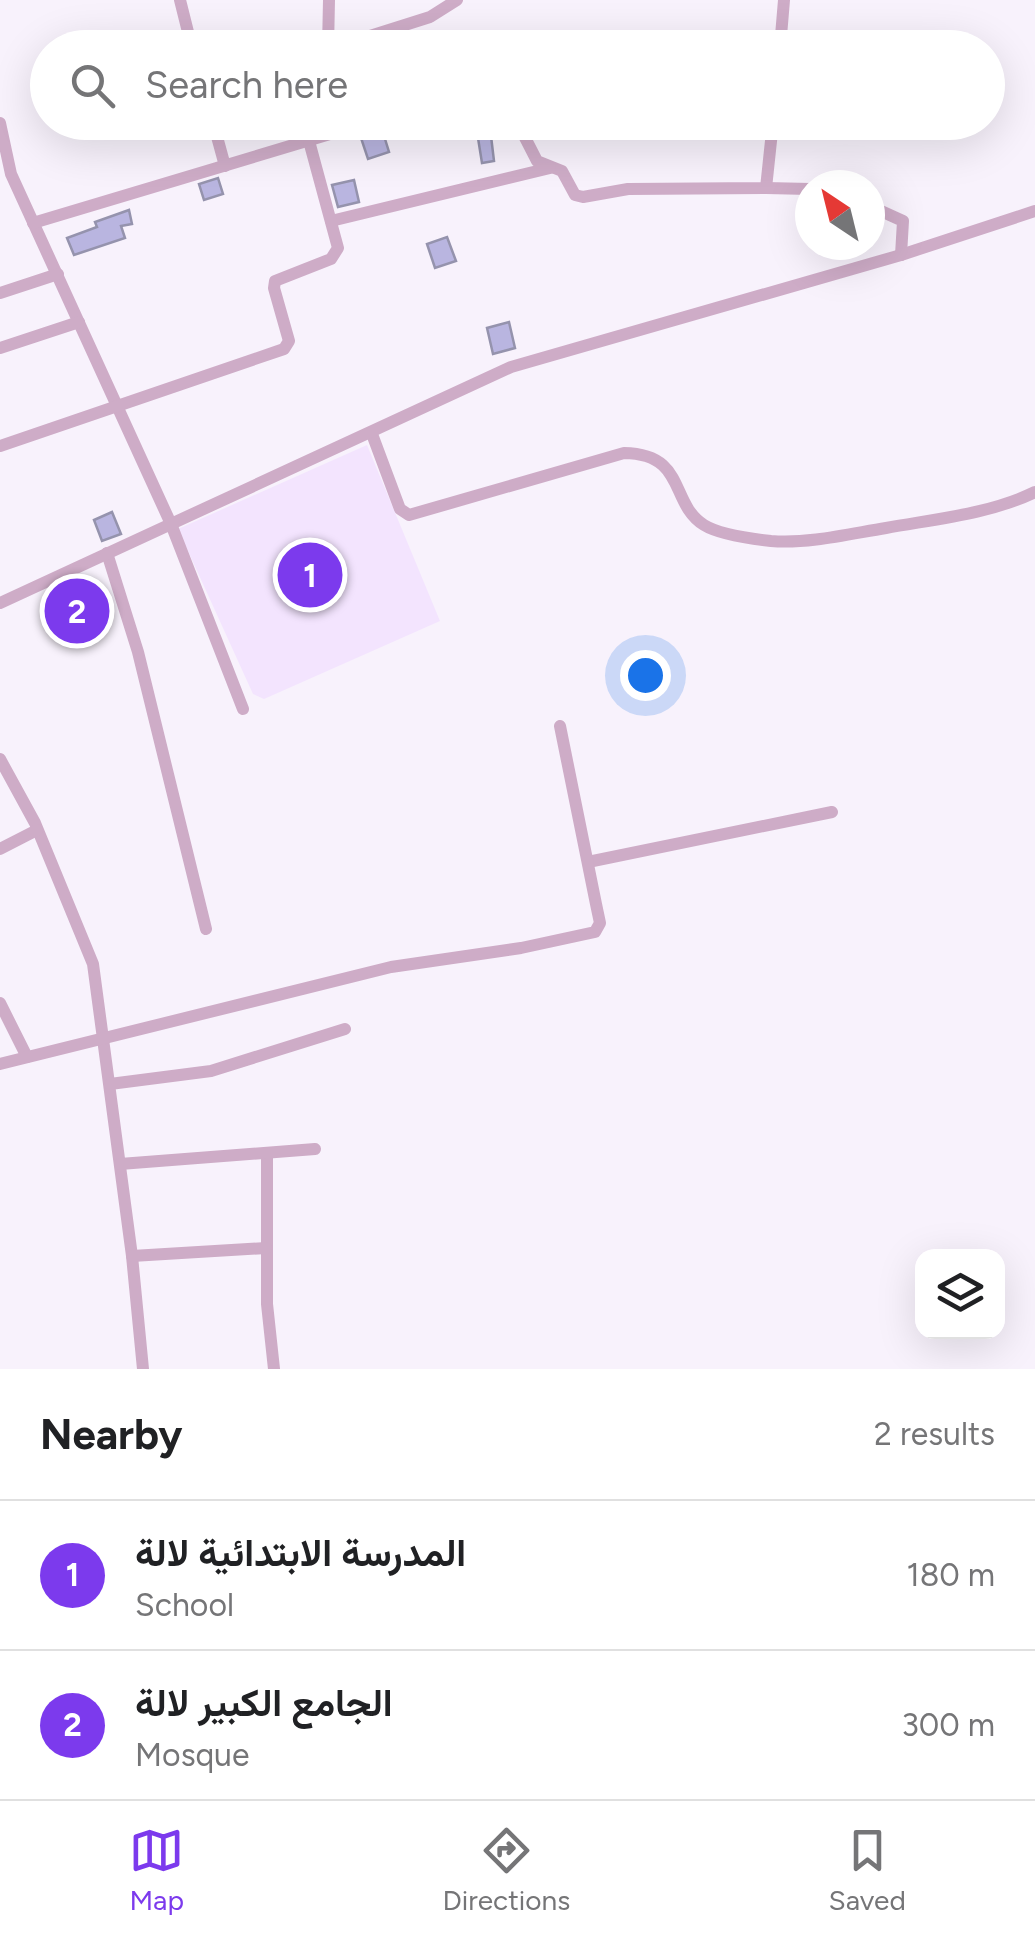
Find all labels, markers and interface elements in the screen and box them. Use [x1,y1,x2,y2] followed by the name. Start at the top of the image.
[30,30,1005,140] search box
[65,58,120,113] icon: search
[145,62,348,108] text: Search here
[795,170,885,260] north arrow
[278,538,342,612] pin: 1
[44,574,110,648] pin: 2
[620,650,671,701] your location
[915,1249,1005,1339] map controls
[915,1249,1005,1339] button: layers
[40,1409,182,1460] text: Nearby
[874,1415,995,1453] text: 2 results
[135,1530,466,1576] text: المدرسة الابتدائية لالة
[66,1556,79,1594] text: 1
[906,1556,995,1594] text: 180 m
[135,1586,234,1624] text: School
[135,1680,393,1726] text: الجامع الكبير لالة
[63,1706,82,1744] text: 2
[901,1706,995,1744] text: 300 m
[135,1736,249,1774] text: Mosque
[129,1823,184,1917] tab: Map
[443,1823,570,1917] tab: Directions
[829,1823,906,1917] tab: Saved

